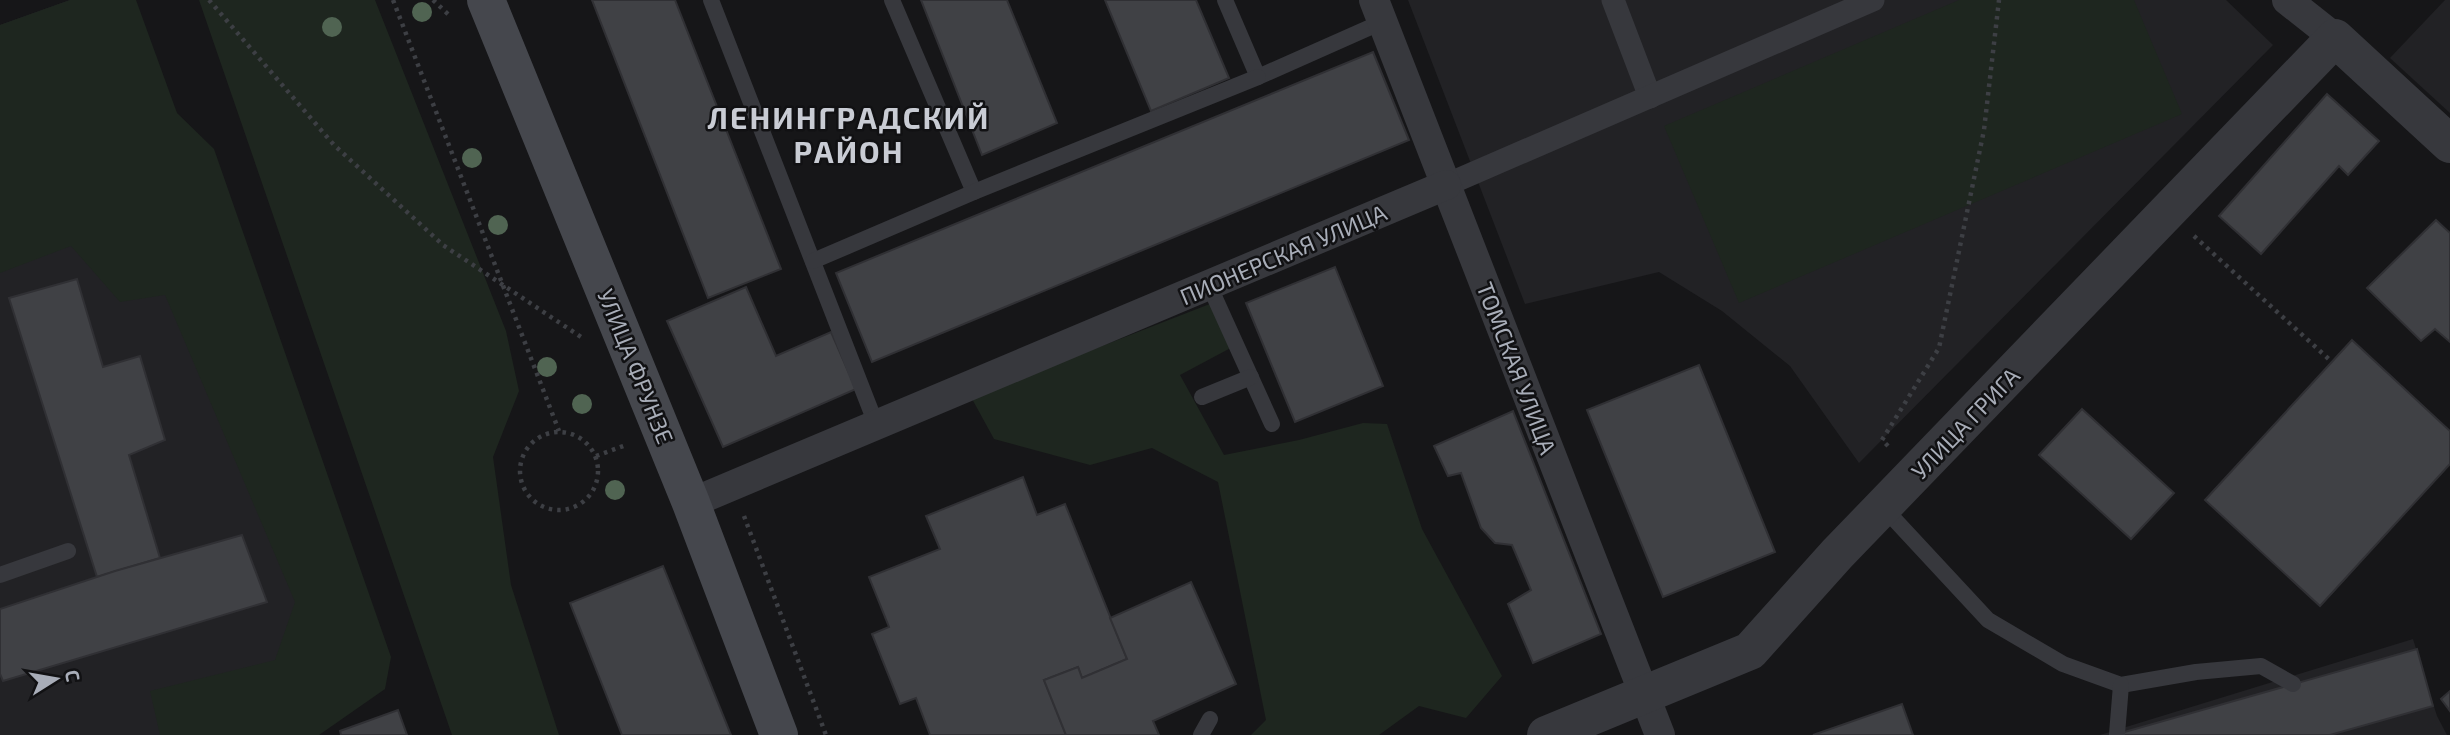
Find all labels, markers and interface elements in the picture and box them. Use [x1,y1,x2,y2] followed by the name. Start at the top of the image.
[708,99,990,169] district label: ЛЕНИНГРАДСКИЙ РАЙОН
[1175,197,1391,310] street label: ПИОНЕРСКАЯ УЛИЦА
[1471,278,1563,459] street label: ТОМСКАЯ УЛИЦА
[592,285,680,447] street label: УЛИЦА ФРУНЗЕ
[1905,361,2026,484] street label: УЛИЦА ГРИГА
[21,644,91,714] north arrow
[61,668,86,683] text: С

